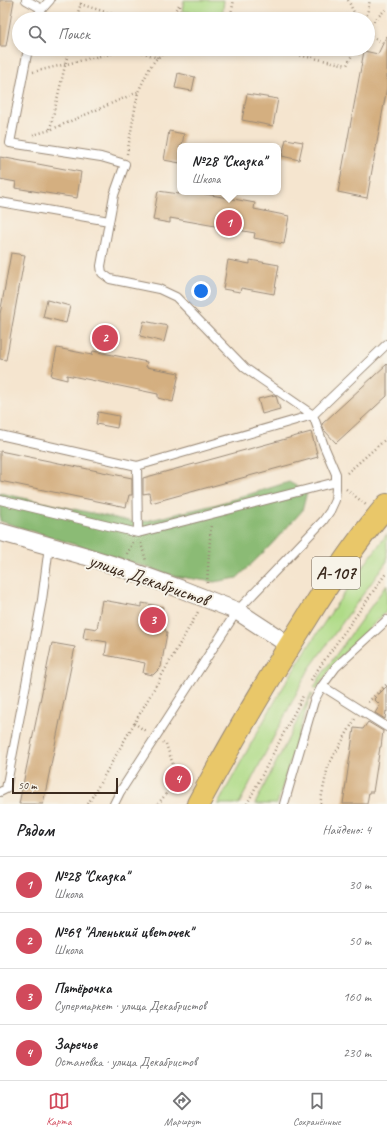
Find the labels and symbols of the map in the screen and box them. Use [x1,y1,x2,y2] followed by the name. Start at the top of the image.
[216,208,242,238] pin: 1
[191,281,211,301] your location
[92,323,118,353] pin: 2
[85,548,215,613] street label: улица Декабристов
[312,557,360,589] road number: А-107
[140,605,166,635] pin: 3
[165,764,191,794] pin: 4
[12,776,118,795] scale bar

